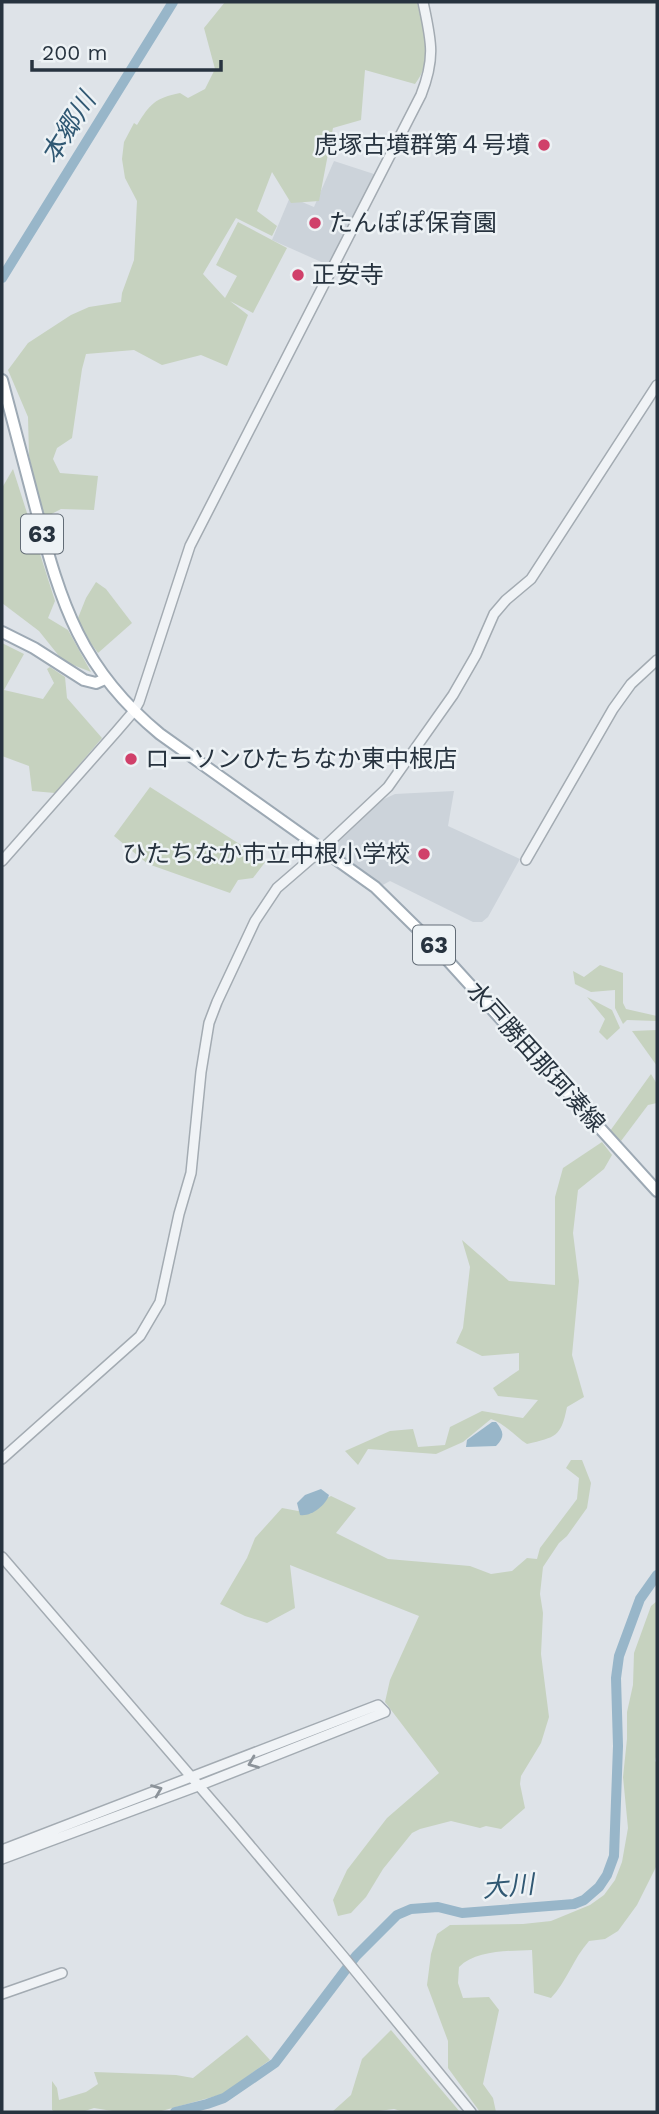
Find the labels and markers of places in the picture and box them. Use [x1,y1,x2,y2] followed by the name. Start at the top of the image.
[314,131,530,159] place label: 虎塚古墳群第４号墳
[536,137,552,153] marker: 虎塚古墳群第４号墳
[329,209,497,237] place label: たんぽぽ保育園
[307,215,323,231] marker: たんぽぽ保育園
[312,261,384,289] place label: 正安寺
[290,267,306,283] marker: 正安寺
[145,745,457,773] place label: ローソンひたちなか東中根店
[123,751,139,767] marker: ローソンひたちなか東中根店
[122,840,410,868] place label: ひたちなか市立中根小学校
[416,846,432,862] marker: ひたちなか市立中根小学校

